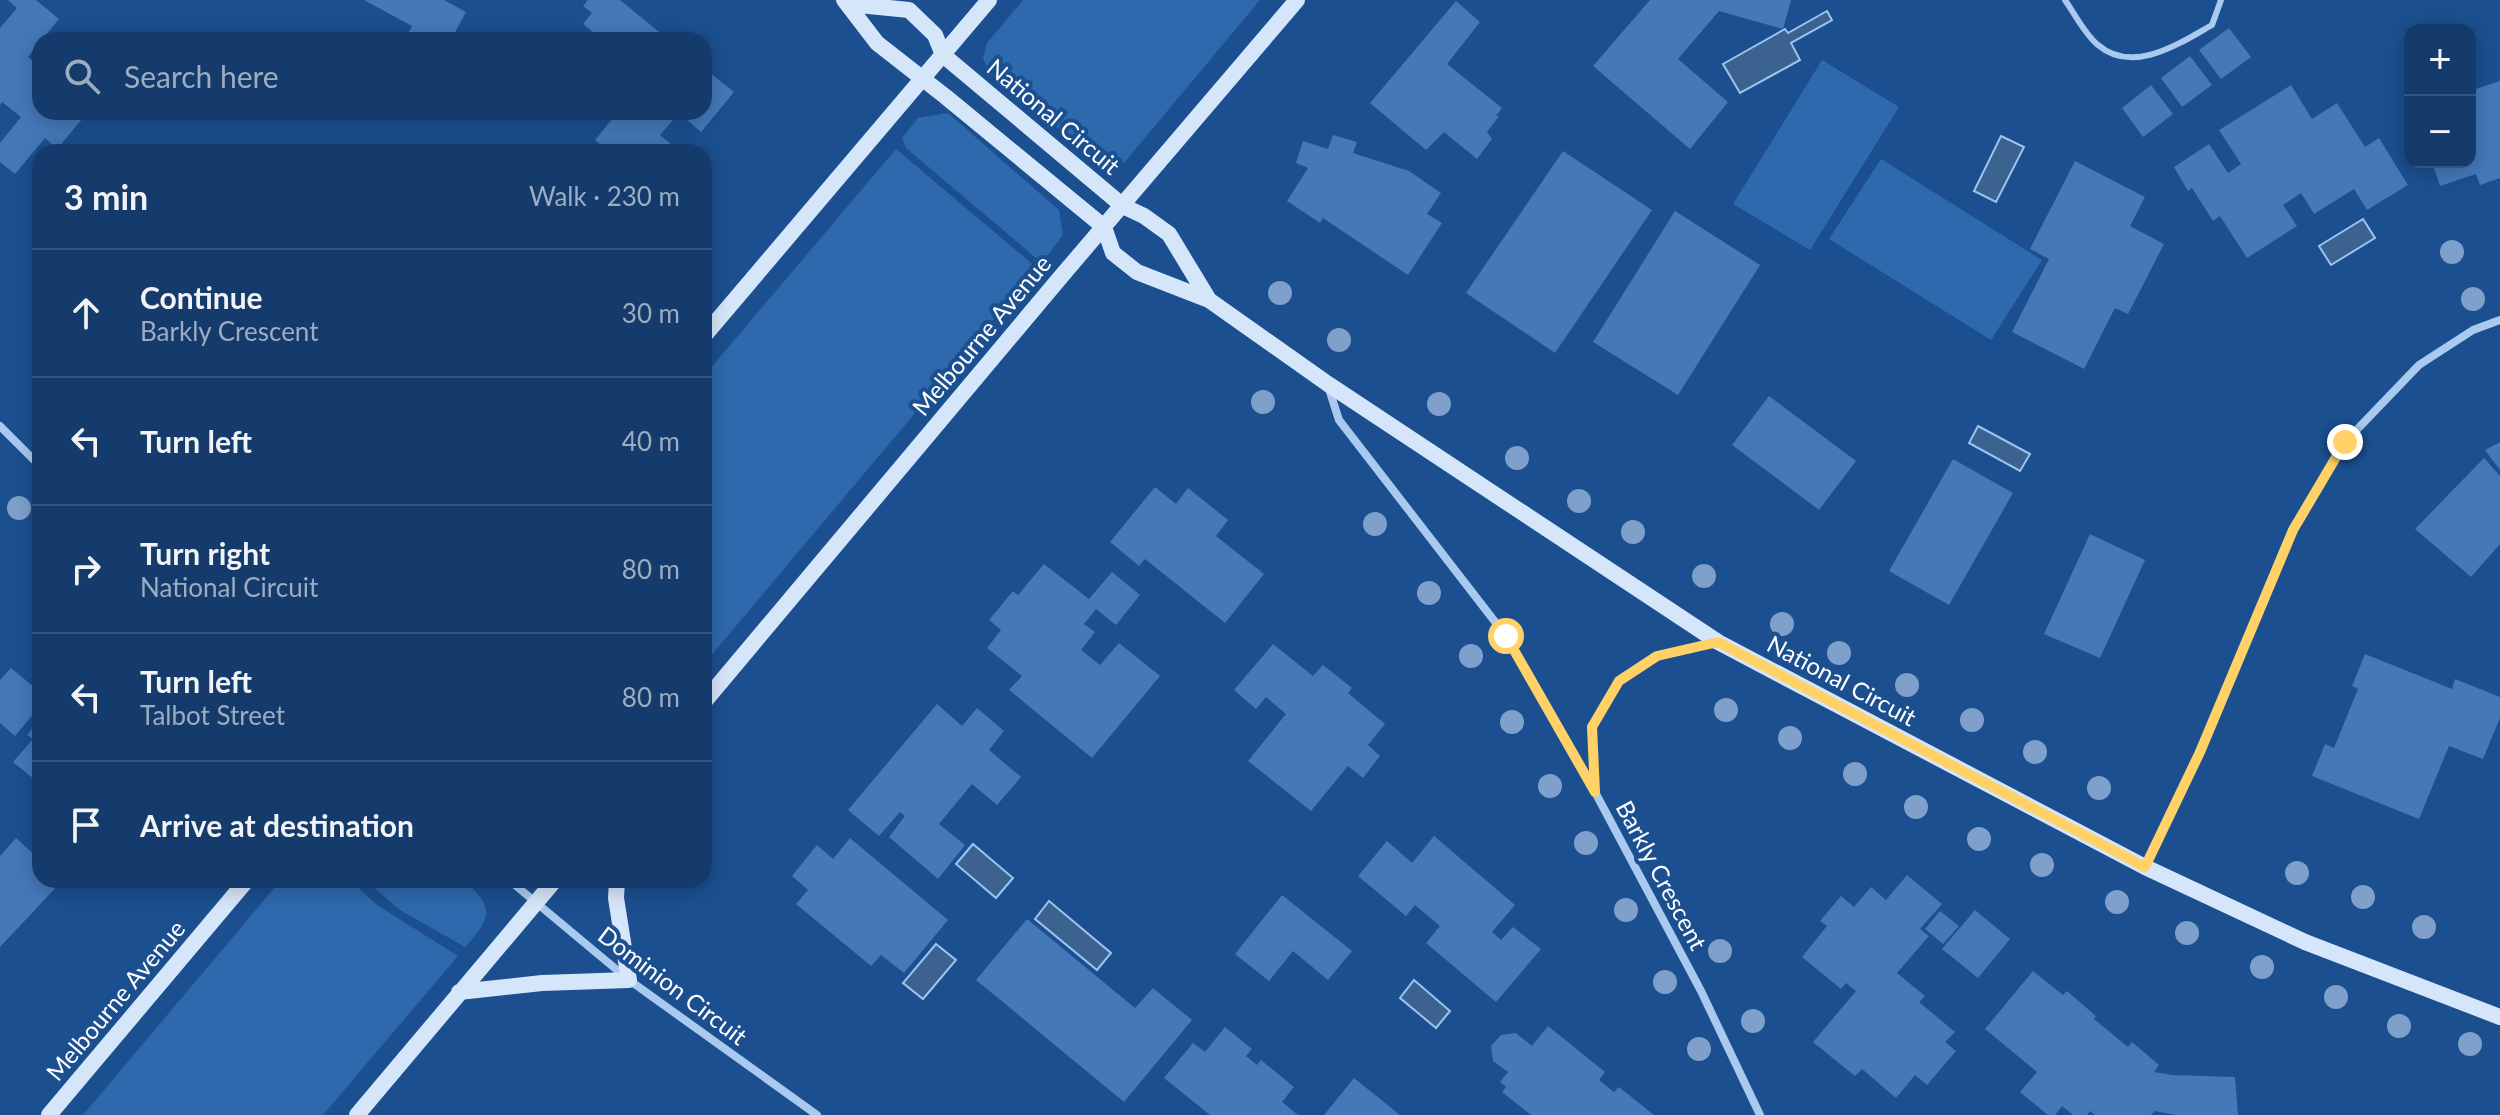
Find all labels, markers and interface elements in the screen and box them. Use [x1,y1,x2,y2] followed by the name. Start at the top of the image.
[2404,24,2476,168] map controls
[2404,24,2476,96] button: +
[32,32,712,120] search box
[982,52,1127,180] street label: National Circuit
[60,54,104,98] icon: search
[124,58,279,94] text: Search here
[2404,96,2476,168] button: −
[64,176,148,217] text: 3 min
[529,180,680,212] text: Walk · 230 m
[906,249,1056,421] street label: Melbourne Avenue
[140,279,263,315] text: Continue
[64,291,108,335] icon: ahead
[622,297,680,329] text: 30 m
[140,315,319,347] text: Barkly Crescent
[64,419,108,463] icon: left
[140,423,252,459] text: Turn left
[2327,424,2363,460] route end
[622,425,680,457] text: 40 m
[140,535,270,571] text: Turn right
[64,547,108,591] icon: right
[622,553,680,585] text: 80 m
[140,571,318,603] text: National Circuit
[1488,618,1524,654] route start
[1763,629,1922,732] street label: National Circuit
[140,663,252,699] text: Turn left
[64,675,108,719] icon: left
[622,681,680,713] text: 80 m
[140,699,285,731] text: Talbot Street
[1611,795,1714,955] street label: Barkly Crescent
[64,803,108,847] icon: arrive
[140,807,414,843] text: Arrive at destination
[40,914,190,1086] street label: Melbourne Avenue
[593,920,753,1051] street label: Dominion Circuit

